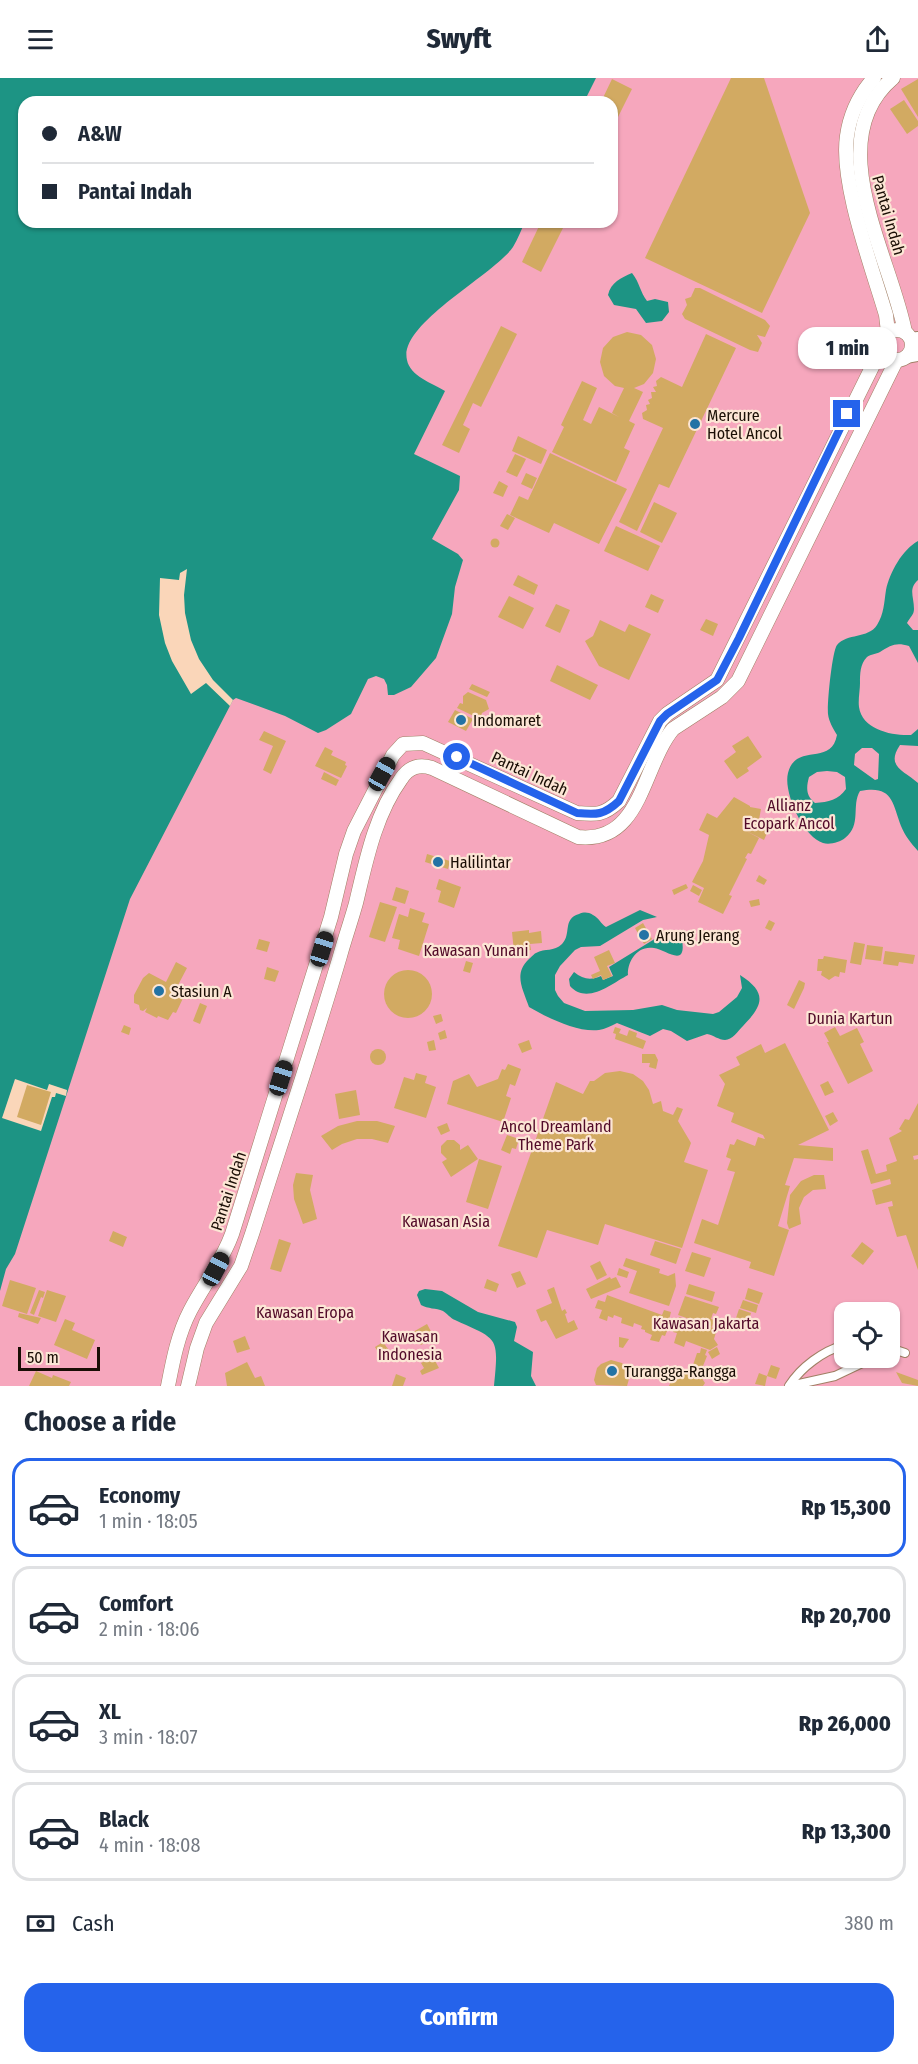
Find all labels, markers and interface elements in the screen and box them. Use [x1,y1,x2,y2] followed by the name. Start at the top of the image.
[24,23,57,56] icon: menu
[427,23,491,55] text: Swyft
[861,23,894,56] icon: share
[78,120,122,147] text: A&W
[868,173,909,257] street label: Pantai Indah
[78,178,192,205] text: Pantai Indah
[798,327,896,369] callout: 1 min
[826,336,869,360] text: 1 min
[833,400,860,427] route end
[707,406,782,443] place label: Mercure Hotel Ancol
[688,417,702,431] marker: Mercure Hotel Ancol
[473,711,542,730] place label: Indomaret
[454,713,468,727] marker: Indomaret
[443,743,470,770] route start
[489,748,571,799] street label: Pantai Indah
[365,754,399,794] car
[743,796,835,833] park label: Allianz Ecopark Ancol
[450,853,511,872] place label: Halilintar
[431,855,445,869] marker: Halilintar
[656,926,740,945] place label: Arung Jerang
[637,928,651,942] marker: Arung Jerang
[308,929,336,969] car
[423,941,529,960] park label: Kawasan Yunani
[171,982,232,1001] place label: Stasiun A
[152,984,166,998] marker: Stasiun A
[807,1009,893,1028] park label: Dunia Kartun
[267,1058,295,1098] car
[500,1117,612,1154] park label: Ancol Dreamland Theme Park
[207,1149,250,1233] street label: Pantai Indah
[402,1212,490,1231] park label: Kawasan Asia
[200,1249,232,1289] car
[834,1302,900,1368] map controls
[834,1302,900,1368] button: locate
[256,1303,354,1322] park label: Kawasan Eropa
[653,1314,759,1333] park label: Kawasan Jakarta
[378,1327,442,1364] park label: Kawasan Indonesia
[18,1344,100,1372] scale bar
[27,1348,59,1367] text: 50 m
[624,1362,736,1381] place label: Turangga-Rangga
[605,1364,619,1378] marker: Turangga-Rangga
[24,1406,176,1438] text: Choose a ride
[27,1481,81,1535] icon: car
[99,1482,180,1509] text: Economy
[801,1494,891,1521] text: Rp 15,300
[99,1509,198,1533] text: 1 min · 18:05
[27,1589,81,1643] icon: car
[99,1590,173,1617] text: Comfort
[801,1602,891,1629] text: Rp 20,700
[99,1617,200,1641] text: 2 min · 18:06
[27,1697,81,1751] icon: car
[99,1698,121,1725] text: XL
[799,1710,891,1737] text: Rp 26,000
[99,1725,198,1749] text: 3 min · 18:07
[27,1805,81,1859] icon: car
[99,1806,149,1833] text: Black
[802,1818,891,1845] text: Rp 13,300
[99,1833,200,1857] text: 4 min · 18:08
[24,1907,57,1940] icon: cash
[72,1910,115,1937] text: Cash
[844,1911,894,1935] text: 380 m
[24,1983,894,2052] button: Confirm

